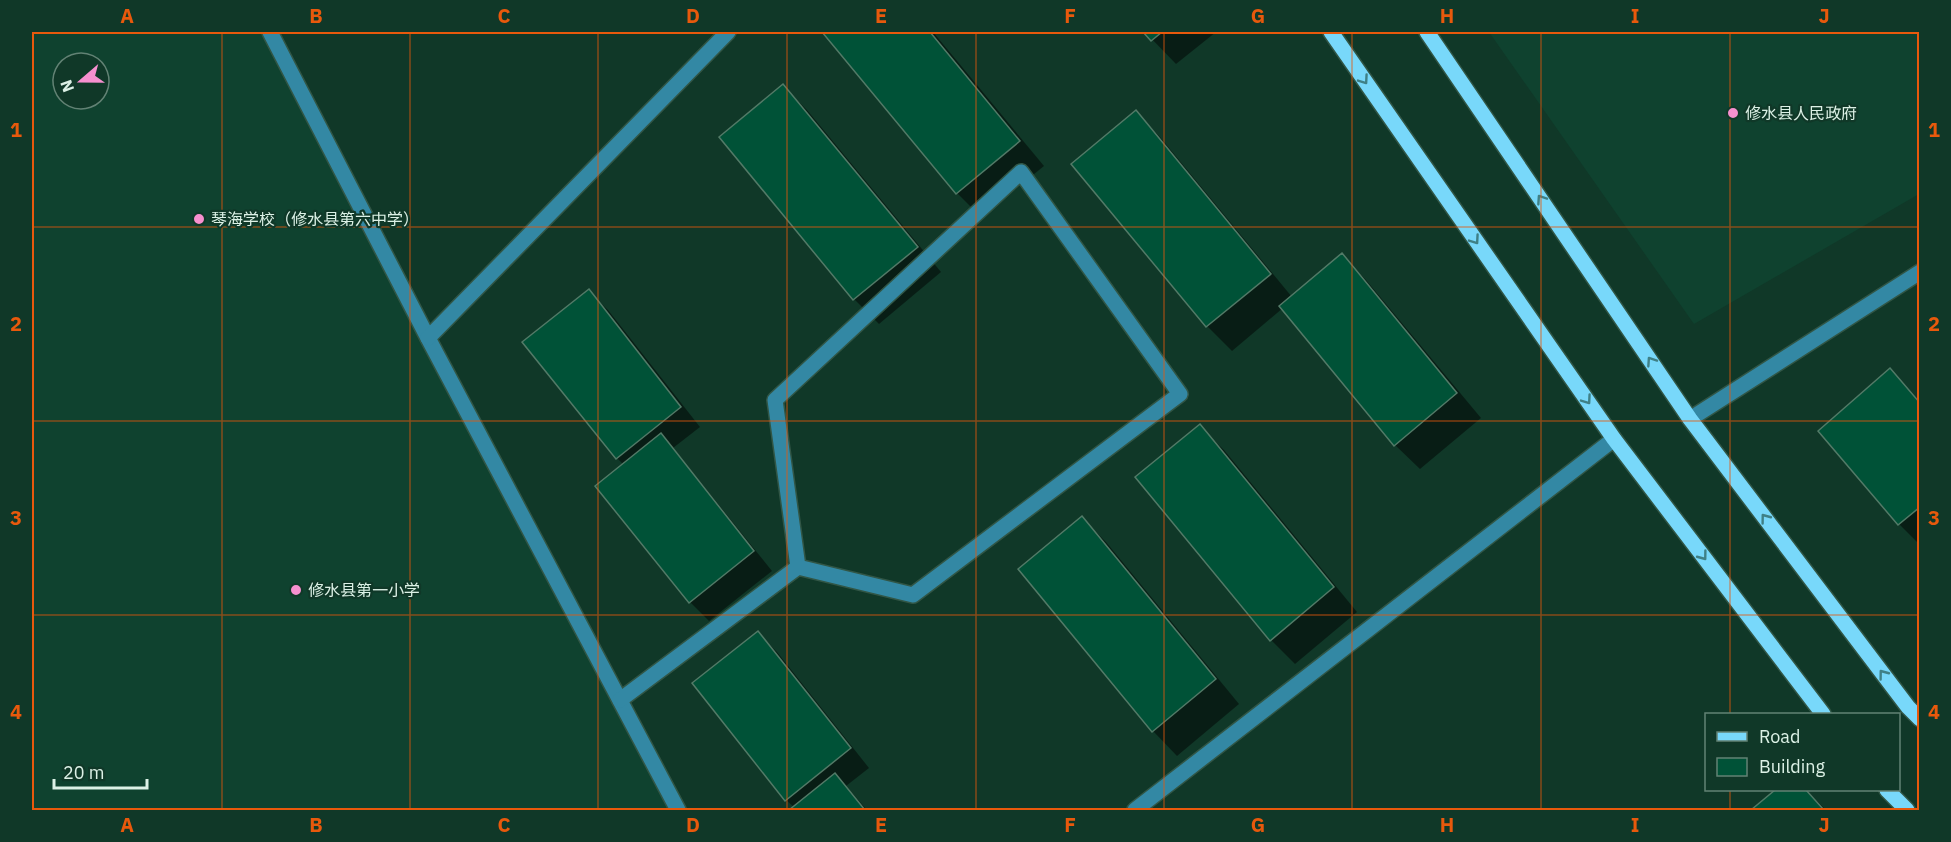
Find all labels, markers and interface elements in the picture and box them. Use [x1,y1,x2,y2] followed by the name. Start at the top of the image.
[120,2,134,29] text: A
[309,2,323,29] text: B
[497,2,511,29] text: C
[686,2,700,29] text: D
[875,2,887,29] text: E
[1064,2,1076,29] text: F
[1251,2,1265,29] text: G
[1440,2,1454,29] text: H
[1631,2,1639,29] text: I
[1818,2,1830,29] text: J
[51,51,111,111] north arrow
[1357,73,1368,84] one-way arrow
[56,77,78,95] text: N
[1745,103,1857,123] place label: 修水县人民政府
[1726,106,1740,120] marker: 修水县人民政府
[10,116,22,143] text: 1
[1928,116,1940,143] text: 1
[1537,195,1548,206] one-way arrow
[211,209,419,229] place label: 琴海学校（修水县第六中学）
[192,212,206,226] marker: 琴海学校（修水县第六中学）
[1468,233,1479,244] one-way arrow
[10,310,22,337] text: 2
[1928,310,1940,337] text: 2
[1647,356,1658,367] one-way arrow
[1580,393,1591,404] one-way arrow
[10,504,22,531] text: 3
[1928,504,1940,531] text: 3
[1762,514,1773,525] one-way arrow
[1696,550,1707,561] one-way arrow
[308,580,420,600] place label: 修水县第一小学
[289,583,303,597] marker: 修水县第一小学
[1879,669,1890,680] one-way arrow
[10,698,22,725] text: 4
[1928,698,1940,725] text: 4
[1705,713,1900,791] legend
[1759,725,1800,748] text: Road
[54,752,147,790] scale bar
[1759,755,1826,778] text: Building
[63,761,105,784] text: 20 m
[120,811,134,838] text: A
[309,811,323,838] text: B
[497,811,511,838] text: C
[686,811,700,838] text: D
[875,811,887,838] text: E
[1064,811,1076,838] text: F
[1251,811,1265,838] text: G
[1440,811,1454,838] text: H
[1631,811,1639,838] text: I
[1818,811,1830,838] text: J

